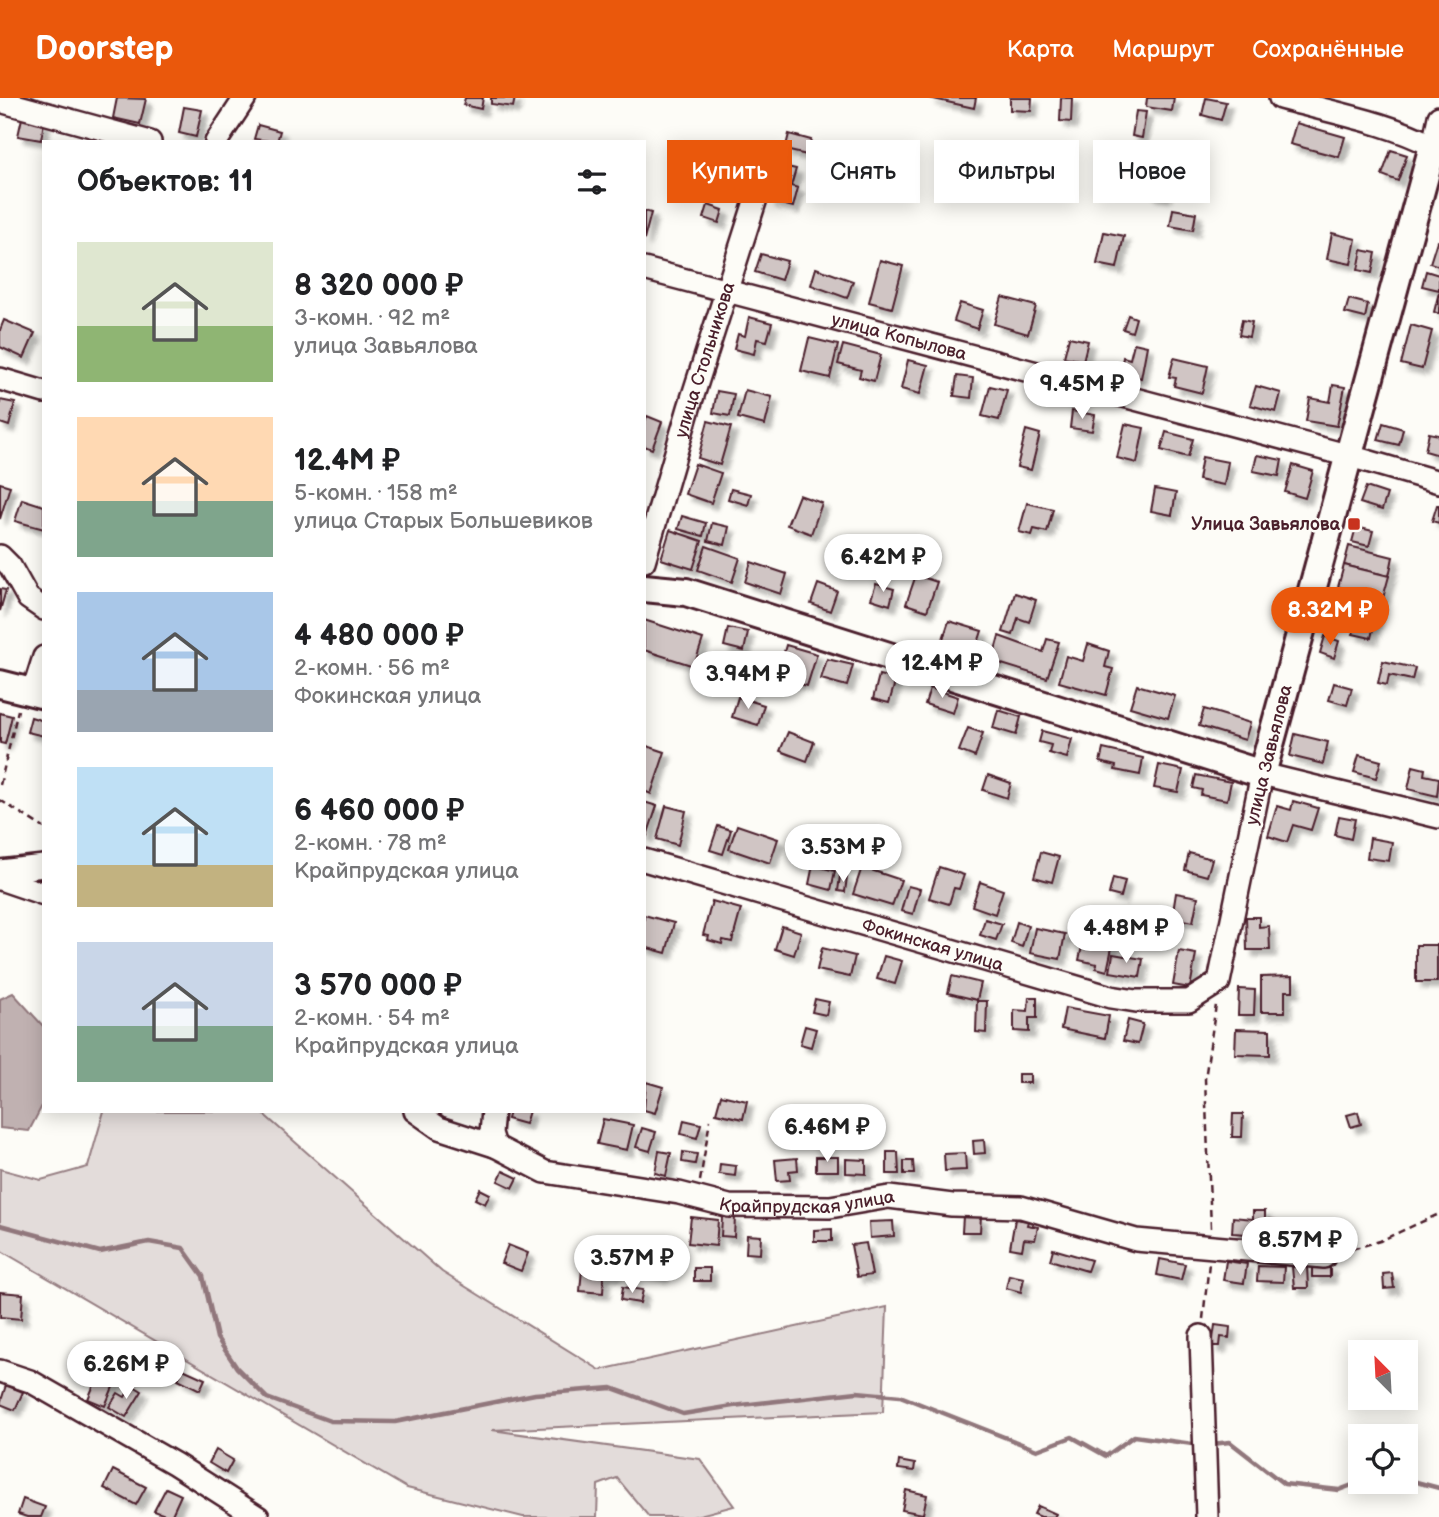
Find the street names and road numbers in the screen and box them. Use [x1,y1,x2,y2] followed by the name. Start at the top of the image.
[670,279,739,440] street label: улица Стольникова
[829,309,969,365] street label: улица Копылова
[1241,682,1297,827] street label: улица Завьялова
[860,914,1006,976] street label: Фокинская улица
[717,1186,896,1218] street label: Крайпрудская улица

